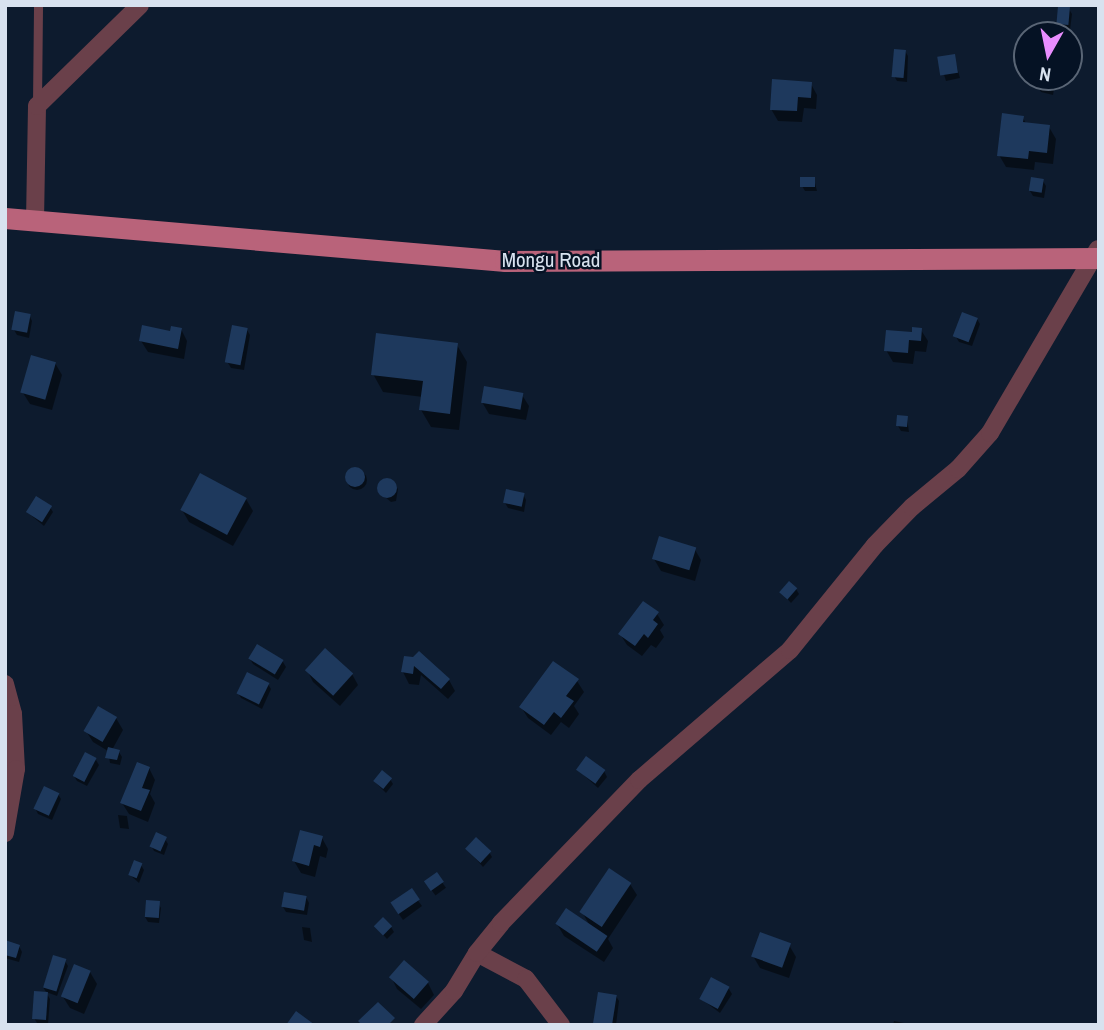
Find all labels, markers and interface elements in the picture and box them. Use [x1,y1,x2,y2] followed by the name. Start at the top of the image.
[1013,21,1083,91] north arrow
[1037,61,1053,88] text: N
[502,247,600,273] street label: Mongu Road

